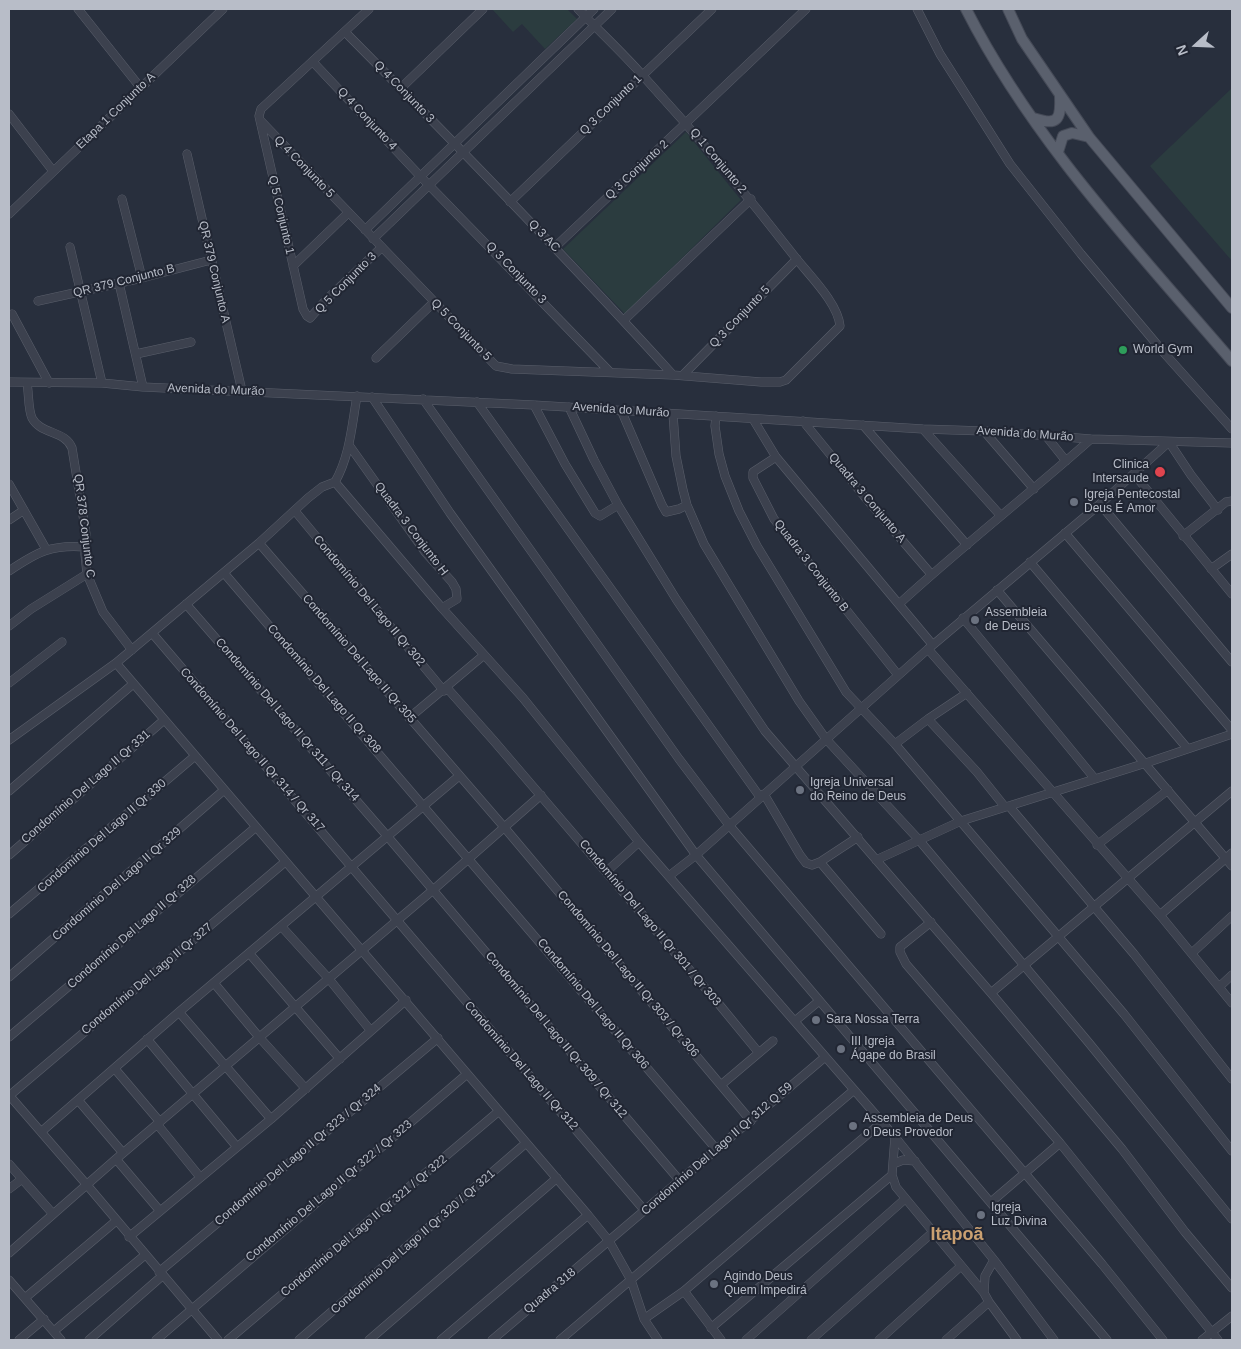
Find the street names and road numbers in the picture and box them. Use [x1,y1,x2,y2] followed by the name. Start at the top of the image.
[371,58,437,126] street label: Q 4 Conjunto 3
[74,70,158,152] street label: Etapa 1 Conjunto A
[577,72,645,138] street label: Q 3 Conjunto 1
[334,85,400,153] street label: Q 4 Conjunto 4
[687,125,749,197] street label: Q 1 Conjunto 2
[271,133,337,201] street label: Q 4 Conjunto 5
[603,137,671,203] street label: Q 3 Conjunto 2
[265,174,297,256] street label: Q 5 Conjunto 1
[525,217,563,255] street label: Q 3 AC
[195,220,233,324] street label: QR 379 Conjunto A
[483,239,549,307] street label: Q 3 Conjunto 3
[312,249,380,317] street label: Q 5 Conjunto 3
[72,261,176,301] street label: QR 379 Conjunto B
[707,283,773,351] street label: Q 3 Conjunto 5
[428,296,494,364] street label: Q 5 Conjunto 5
[167,381,265,399] street label: Avenida do Murão
[572,399,670,421] street label: Avenida do Murão
[976,423,1074,445] street label: Avenida do Murão
[825,450,909,546] street label: Quadra 3 Conjunto A
[70,473,98,579] street label: QR 378 Conjunto C
[371,479,451,579] street label: Quadra 3 Conjunto H
[771,517,851,615] street label: Quadra 3 Conjunto B
[310,533,428,669] street label: Condomínio Del Lago II Qr 302
[299,592,419,726] street label: Condomínio Del Lago II Qr 305
[264,622,384,756] street label: Condomínio Del Lago II Qr 308
[212,635,362,805] street label: Condomínio Del Lago II Qr 311 / Qr 314
[177,665,327,835] street label: Condomínio Del Lago II Qr 314 / Qr 317
[19,727,153,847] street label: Condomínio Del Lago II Qr 331
[35,776,169,896] street label: Condomínio Del Lago II Qr 330
[50,824,184,944] street label: Condomínio Del Lago II Qr 329
[576,837,724,1009] street label: Condomínio Del Lago II Qr 301 / Qr 303
[65,872,199,992] street label: Condomínio Del Lago II Qr 328
[554,888,702,1060] street label: Condomínio Del Lago II Qr 303 / Qr 306
[79,920,215,1038] street label: Condomínio Del Lago II Qr 327
[534,936,652,1072] street label: Condomínio Del Lago II Qr 306
[482,949,630,1121] street label: Condomínio Del Lago II Qr 309 / Qr 312
[461,999,581,1133] street label: Condomínio Del Lago II Qr 312
[639,1079,795,1219] street label: Condomínio Del Lago II Qr 312 Q 59
[212,1081,384,1229] street label: Condomínio Del Lago II Qr 323 / Qr 324
[243,1117,415,1265] street label: Condomínio Del Lago II Qr 322 / Qr 323
[278,1152,450,1300] street label: Condomínio Del Lago II Qr 321 / Qr 322
[328,1167,498,1317] street label: Condomínio Del Lago II Qr 320 / Qr 321
[521,1265,579,1317] street label: Quadra 318

